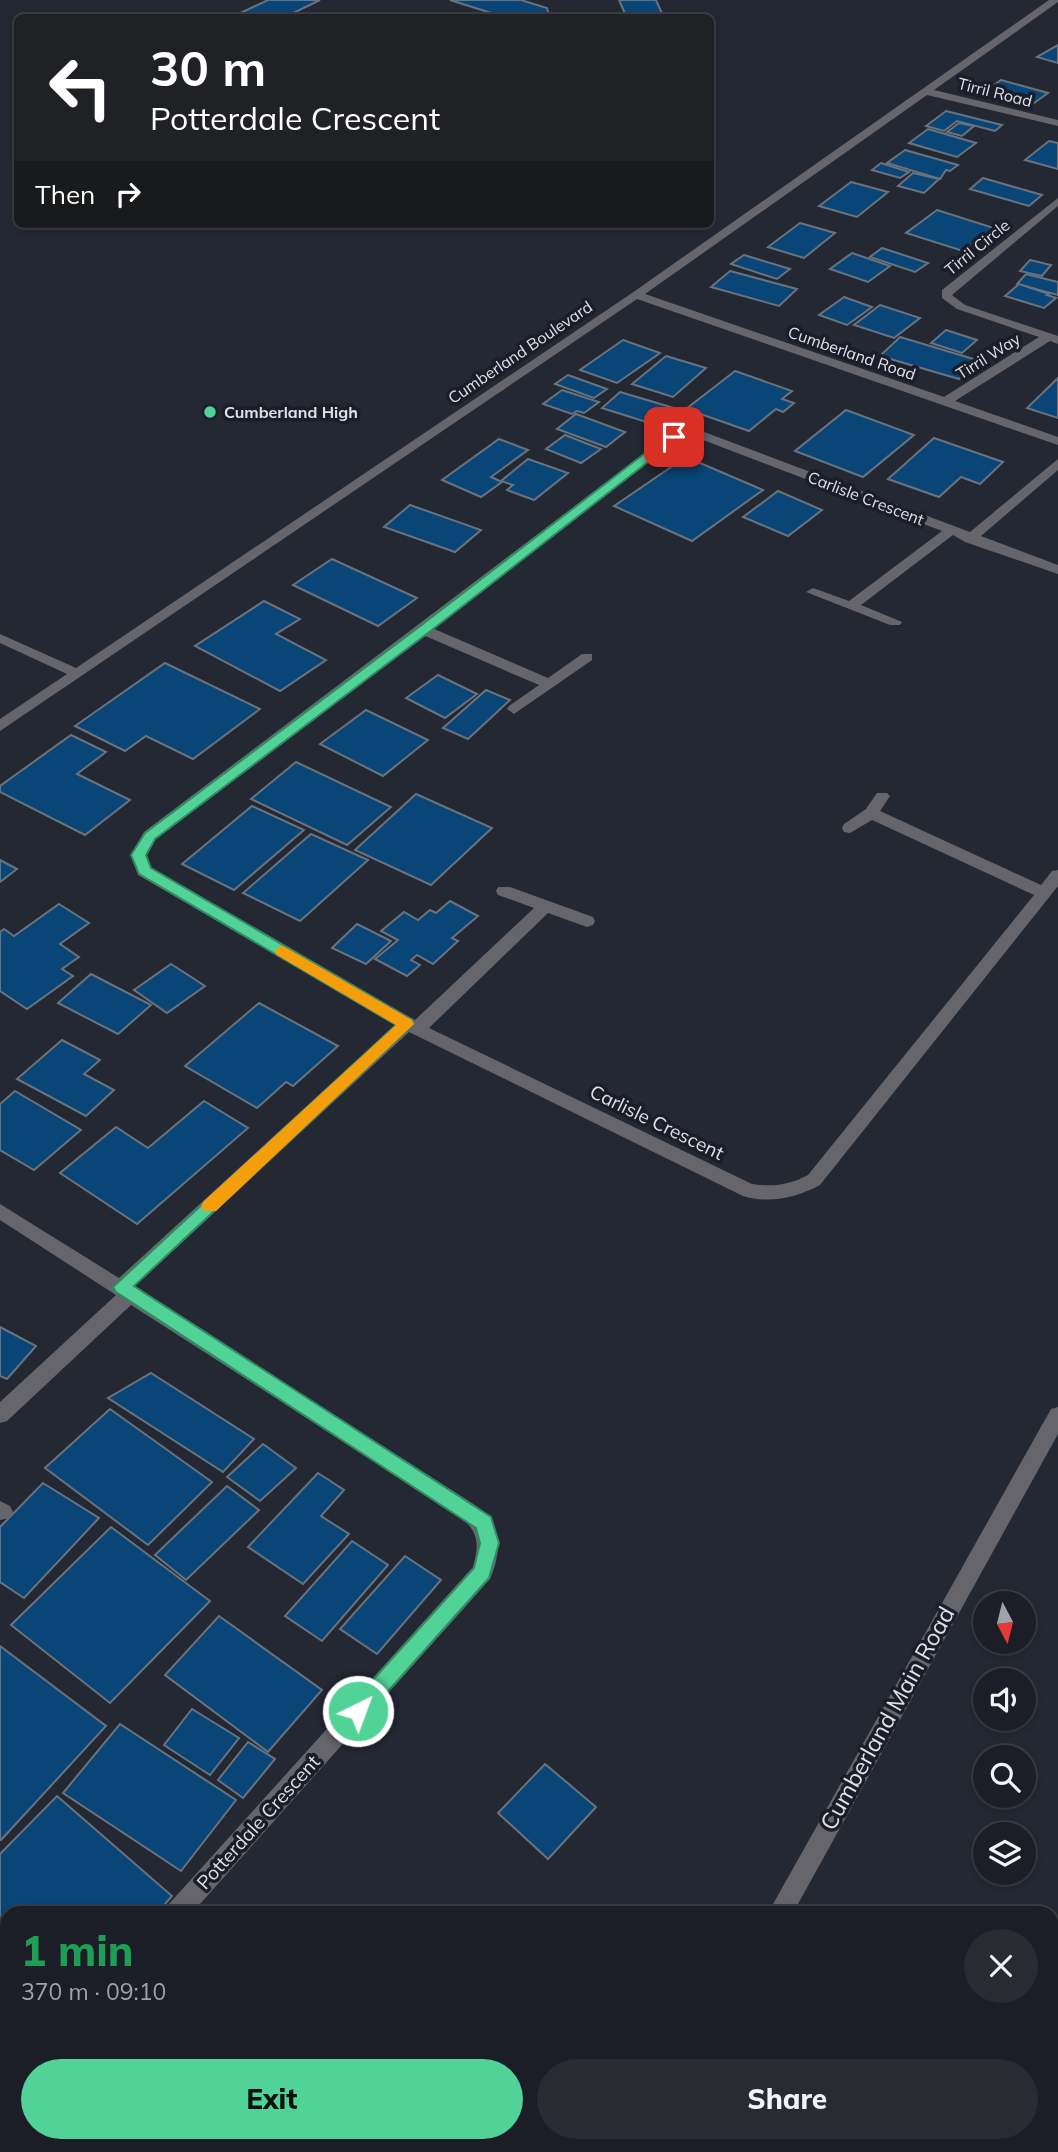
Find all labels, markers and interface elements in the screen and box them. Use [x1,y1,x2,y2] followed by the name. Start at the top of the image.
[150,37,266,98] text: 30 m
[35,42,126,133] icon: left
[956,73,1034,111] street label: Tirril Road
[150,98,440,138] text: Potterdale Crescent
[109,175,147,213] icon: right
[35,178,95,211] text: Then
[940,215,1014,279] street label: Tirril Circle
[444,296,596,408] street label: Cumberland Boulevard
[785,322,919,384] street label: Cumberland Road
[952,328,1024,383] street label: Tirril Way
[224,402,358,422] place label: Cumberland High
[202,404,218,420] marker: Cumberland High
[644,407,704,467] pin
[655,418,693,456] icon: arrive
[805,467,927,530] street label: Carlisle Crescent
[586,1079,728,1165] street label: Carlisle Crescent
[973,1591,1036,1654] north arrow
[973,1591,1036,1885] map controls
[813,1601,961,1835] street label: Cumberland Main Road
[973,1668,1036,1731] button: sound
[321,1674,395,1748] position arrow
[973,1745,1036,1808] button: search
[191,1750,325,1894] street label: Potterdale Crescent
[973,1822,1036,1885] button: layers
[21,1924,134,1977] text: 1 min
[964,1929,1038,2003] button: close
[21,1977,166,2006] text: 370 m · 09:10
[21,2059,523,2139] button: Exit
[537,2059,1038,2139] button: Share

